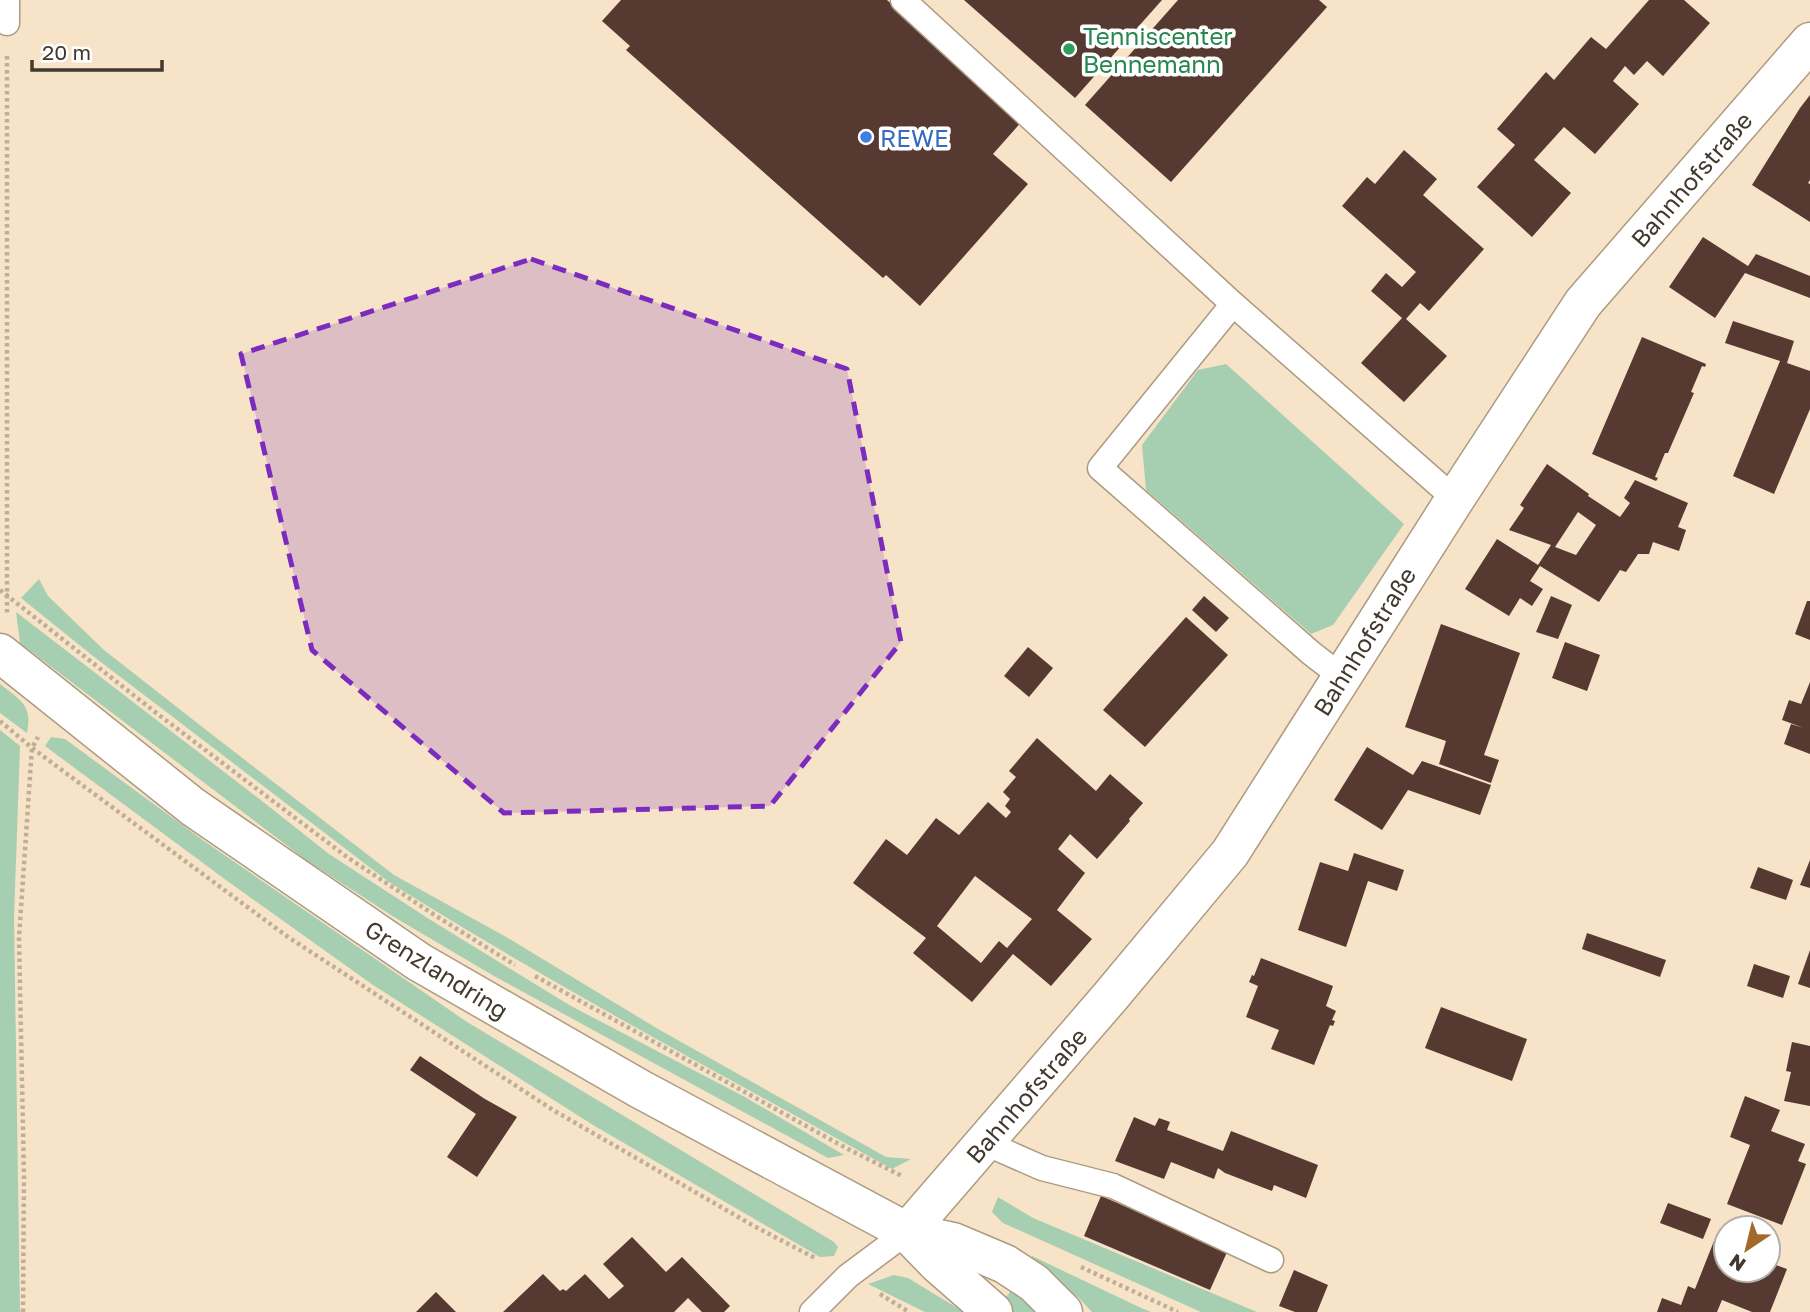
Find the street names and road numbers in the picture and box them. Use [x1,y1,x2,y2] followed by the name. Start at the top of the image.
[1624,105,1758,253] street label: Bahnhofstraße
[1307,561,1421,721] street label: Bahnhofstraße
[360,914,514,1024] street label: Grenzlandring
[959,1021,1093,1169] street label: Bahnhofstraße

